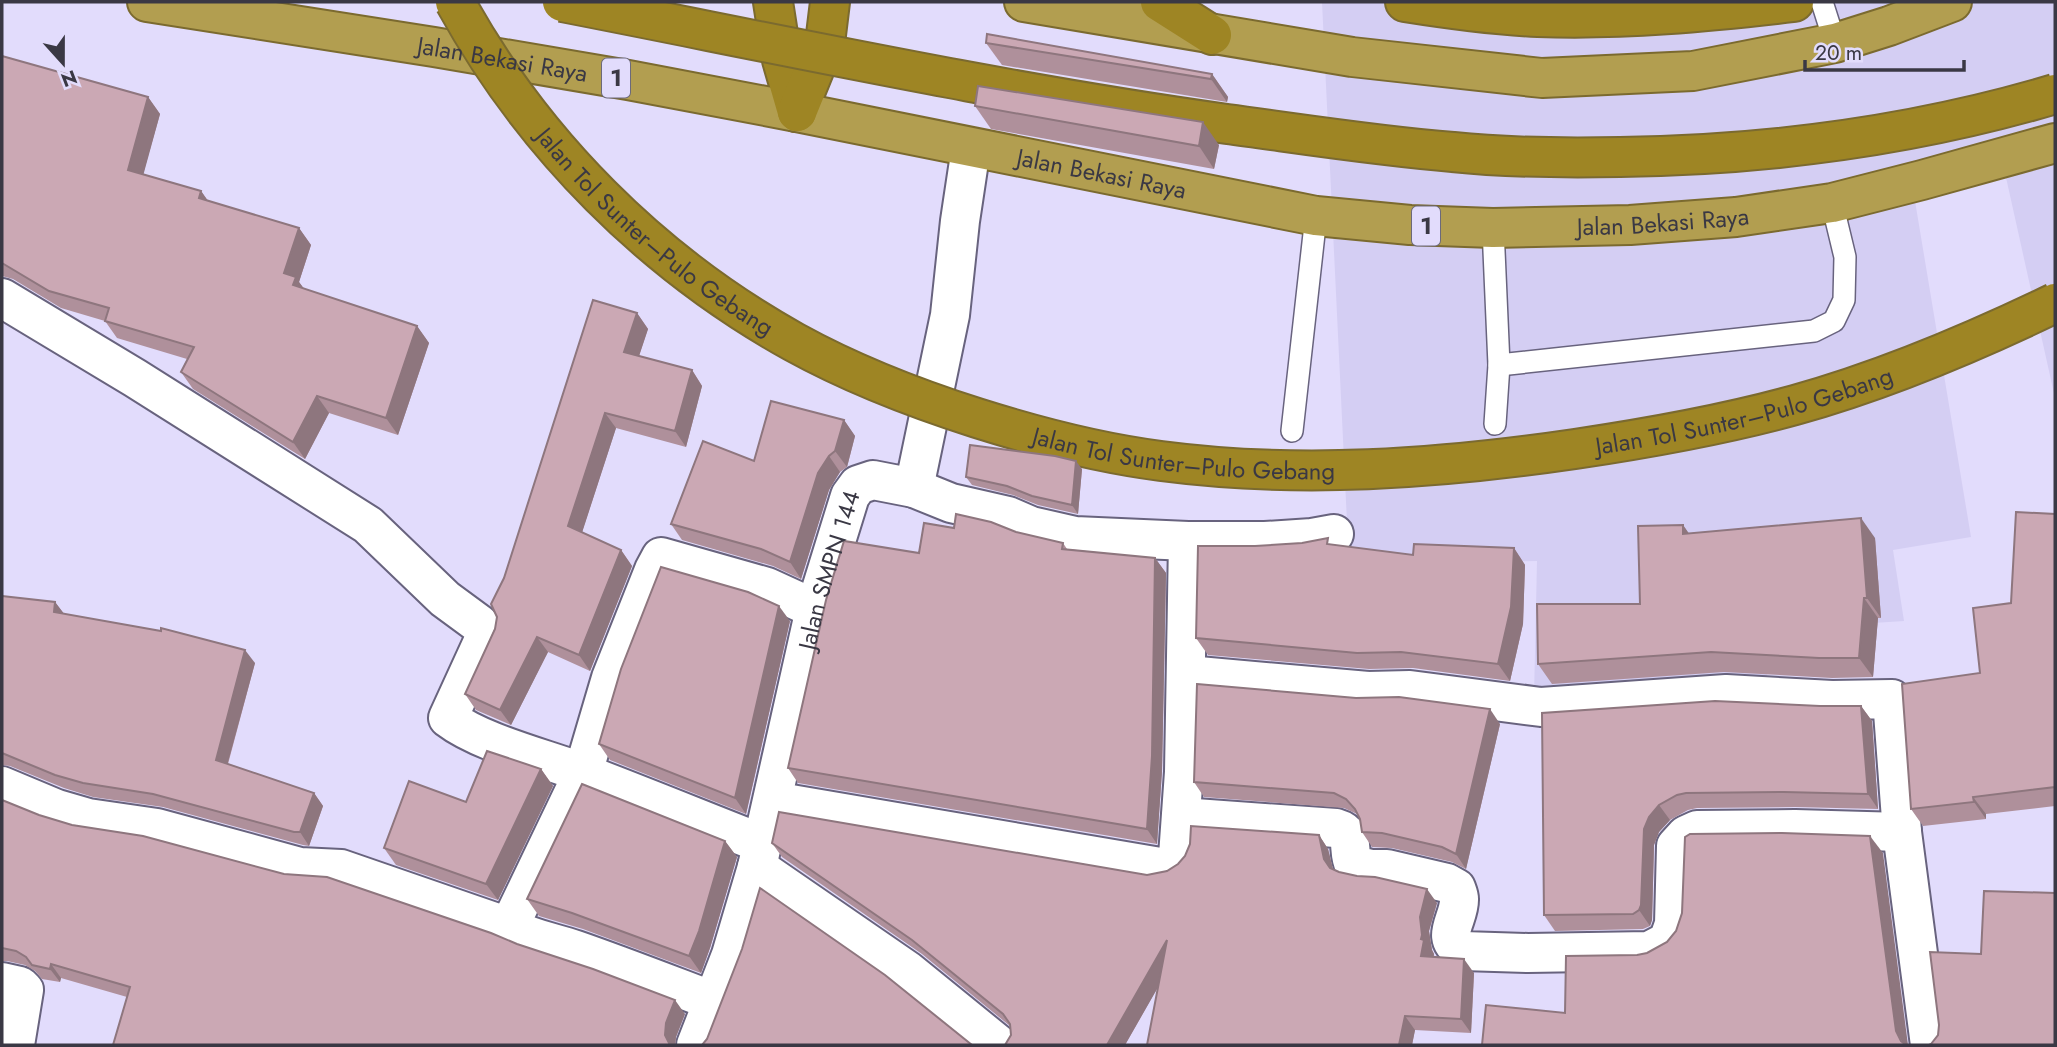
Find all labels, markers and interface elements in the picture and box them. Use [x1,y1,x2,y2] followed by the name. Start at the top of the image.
[412,27,590,90] street label: Jalan Bekasi Raya
[28,28,98,98] north arrow
[1805,28,1964,72] scale bar
[1815,38,1862,68] text: 20 m
[602,58,630,97] road number: 1
[57,63,81,94] text: N
[526,117,781,344] street label: Jalan Tol Sunter–Pulo Gebang
[1011,138,1190,207] street label: Jalan Bekasi Raya
[1573,198,1751,244] street label: Jalan Bekasi Raya
[1412,206,1440,246] road number: 1
[1590,357,1897,464] street label: Jalan Tol Sunter–Pulo Gebang
[1026,417,1335,488] street label: Jalan Tol Sunter–Pulo Gebang
[788,486,868,656] street label: Jalan SMPN 144

